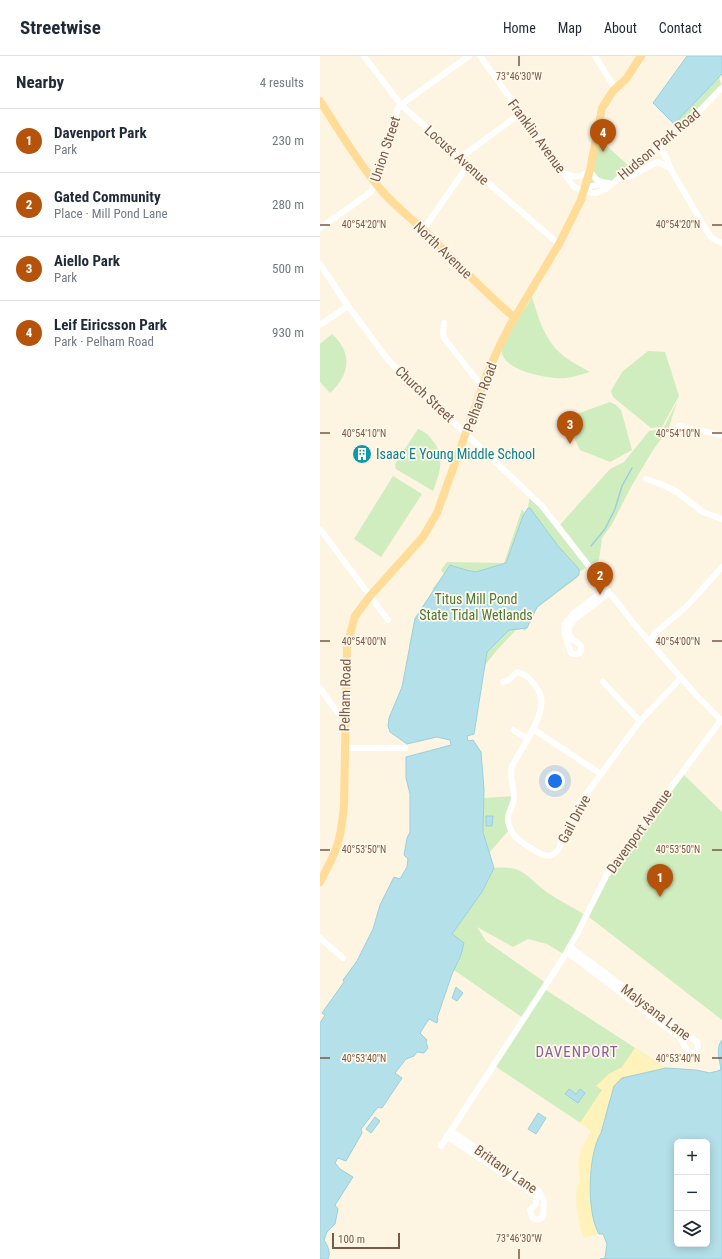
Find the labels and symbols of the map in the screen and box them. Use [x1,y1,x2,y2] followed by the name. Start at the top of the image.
[496,71,542,82] text: 73°46'30"W
[505,96,569,176] street label: Franklin Avenue
[615,105,703,183] street label: Hudson Park Road
[367,114,403,184] street label: Union Street
[590,119,616,152] pin: 4
[422,122,493,188] street label: Locust Avenue
[411,218,476,282] street label: North Avenue
[342,219,386,230] text: 40°54'20"N
[656,219,700,230] text: 40°54'20"N
[460,360,500,434] street label: Pelham Road
[392,363,458,425] street label: Church Street
[557,411,583,444] pin: 3
[342,428,386,439] text: 40°54'10"N
[656,428,700,439] text: 40°54'10"N
[351,443,373,465] building icon: Isaac E Young Middle School
[376,446,535,462] place label: Isaac E Young Middle School
[587,562,613,595] pin: 2
[419,591,533,623] park label: Titus Mill Pond State Tidal Wetlands
[342,636,386,647] text: 40°54'00"N
[656,636,700,647] text: 40°54'00"N
[336,658,354,732] street label: Pelham Road
[545,771,565,791] your location
[603,785,675,876] street label: Davenport Avenue
[555,792,594,846] street label: Gail Drive
[342,844,386,855] text: 40°53'50"N
[656,844,700,855] text: 40°53'50"N
[647,864,673,897] pin: 1
[618,981,694,1044] street label: Malysana Lane
[535,1043,619,1061] district label: DAVENPORT
[342,1053,386,1064] text: 40°53'40"N
[656,1053,700,1064] text: 40°53'40"N
[472,1142,541,1197] street label: Brittany Lane
[332,1231,400,1250] scale bar
[496,1233,542,1244] text: 73°46'30"W

